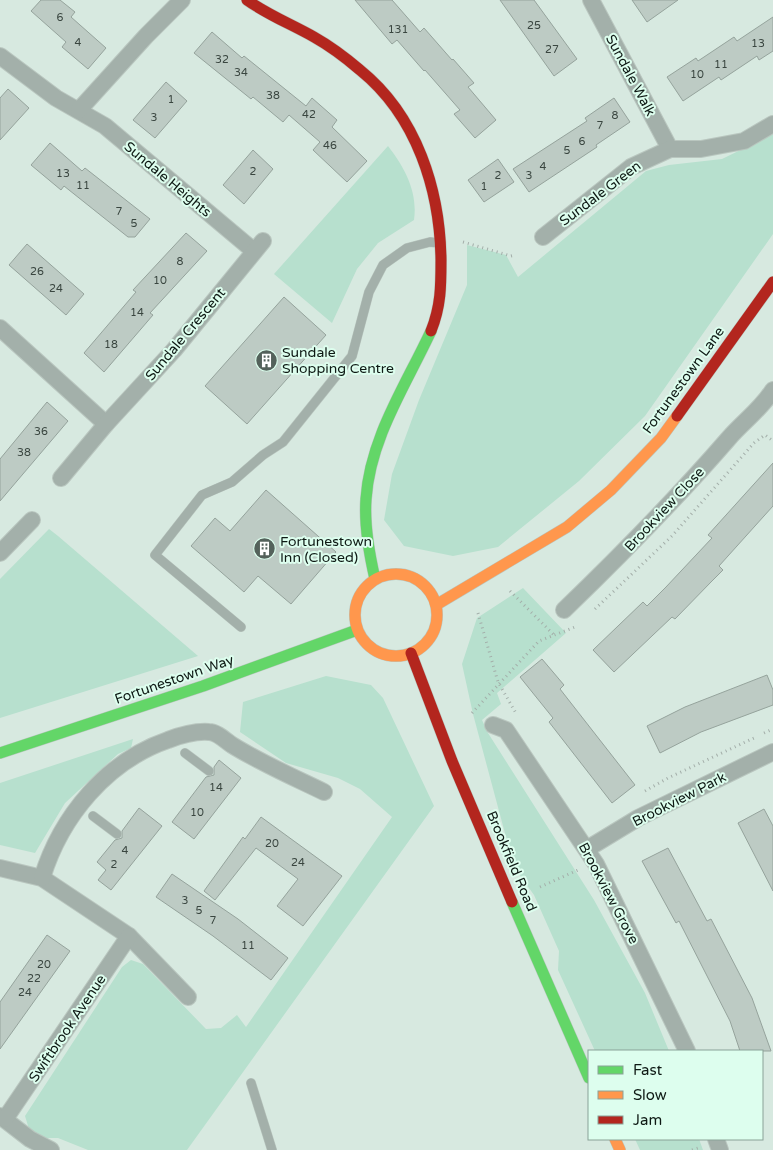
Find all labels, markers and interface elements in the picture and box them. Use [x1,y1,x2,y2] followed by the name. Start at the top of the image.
[57,11,64,24] house number: 6
[527,19,541,32] house number: 25
[388,23,408,36] house number: 131
[602,32,659,119] street label: Sundale Walk
[75,36,82,49] house number: 4
[751,37,765,50] house number: 13
[545,43,559,56] house number: 27
[215,53,229,66] house number: 32
[714,58,728,71] house number: 11
[234,66,248,79] house number: 34
[690,68,704,81] house number: 10
[266,89,280,102] house number: 38
[168,93,174,106] house number: 1
[302,108,316,121] house number: 42
[612,109,619,122] house number: 8
[151,111,158,124] house number: 3
[597,119,604,132] house number: 7
[579,135,586,148] house number: 6
[121,138,215,221] street label: Sundale Heights
[323,139,337,152] house number: 46
[564,144,571,157] house number: 5
[556,157,644,230] street label: Sundale Green
[540,160,547,173] house number: 4
[250,165,257,178] house number: 2
[56,167,70,180] house number: 13
[495,169,502,182] house number: 2
[526,169,533,182] house number: 3
[76,179,90,192] house number: 11
[481,180,487,193] house number: 1
[116,205,123,218] house number: 7
[131,217,138,230] house number: 5
[177,255,184,268] house number: 8
[30,265,44,278] house number: 26
[153,274,167,287] house number: 10
[49,282,63,295] house number: 24
[142,284,230,384] street label: Sundale Crescent
[130,306,144,319] house number: 14
[639,323,728,437] street label: Fortunestown Lane
[104,338,118,351] house number: 18
[282,344,394,377] place label: Sundale Shopping Centre
[254,348,278,372] building icon: Sundale Shopping Centre
[34,425,48,438] house number: 36
[17,446,31,459] house number: 38
[621,464,708,555] street label: Brookview Close
[280,533,372,566] place label: Fortunestown Inn (Closed)
[252,537,276,561] building icon: Fortunestown Inn (Closed)
[112,651,236,708] street label: Fortunestown Way
[630,768,729,830] street label: Brookview Park
[209,781,223,794] house number: 14
[190,806,204,819] house number: 10
[483,808,540,914] street label: Brookfield Road
[265,837,279,850] house number: 20
[575,840,642,947] street label: Brookview Grove
[122,844,129,857] house number: 4
[291,856,305,869] house number: 24
[111,858,118,871] house number: 2
[182,894,189,907] house number: 3
[196,904,203,917] house number: 5
[210,914,217,927] house number: 7
[241,939,255,952] house number: 11
[37,958,51,971] house number: 20
[25,971,110,1085] street label: Swiftbrook Avenue
[27,972,41,985] house number: 22
[18,986,32,999] house number: 24
[588,1050,763,1140] legend
[633,1061,663,1079] text: Fast
[633,1086,667,1104] text: Slow
[633,1111,662,1129] text: Jam

